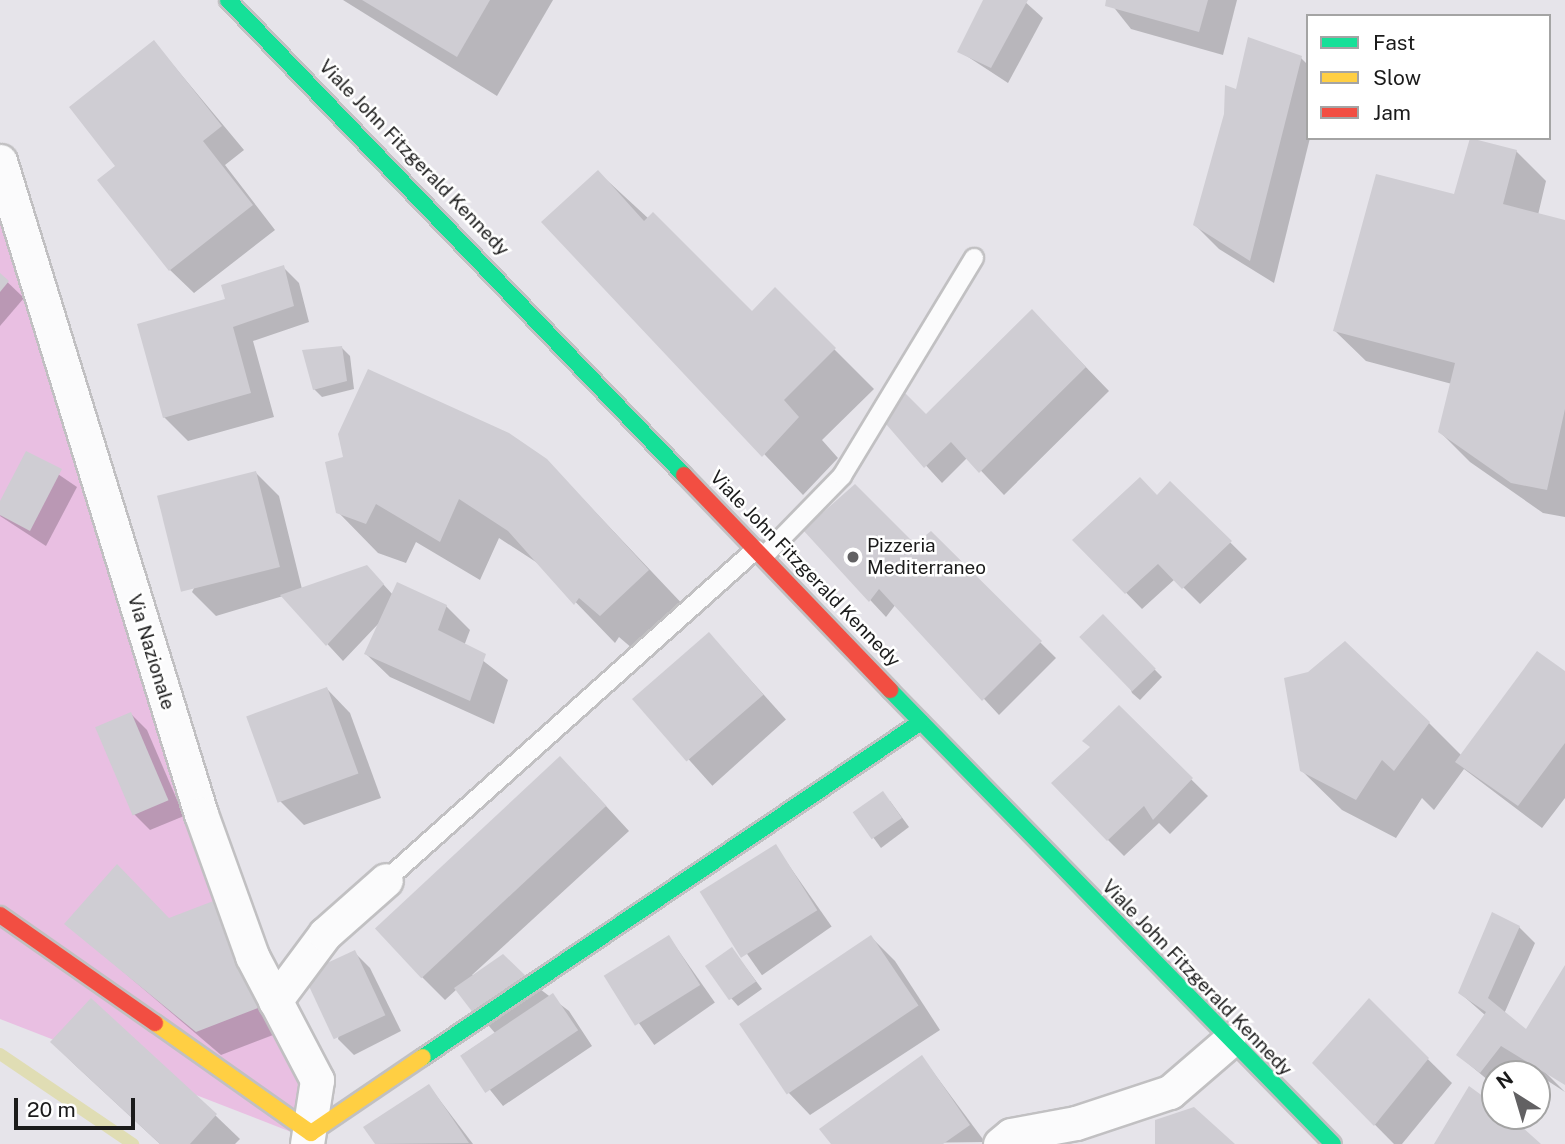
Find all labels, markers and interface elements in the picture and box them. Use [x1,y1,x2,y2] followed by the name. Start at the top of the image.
[1306,14,1551,140] legend
[1373,30,1415,55] text: Fast
[314,55,514,261] street label: Viale John Fitzgerald Kennedy
[1373,65,1421,90] text: Slow
[1373,100,1411,125] text: Jam
[705,466,905,672] street label: Viale John Fitzgerald Kennedy
[867,535,986,579] place label: Pizzeria Mediterraneo
[845,549,861,565] marker: Pizzeria Mediterraneo
[123,592,179,712] street label: Via Nazionale
[1097,875,1297,1081] street label: Viale John Fitzgerald Kennedy
[1481,1060,1551,1130] north arrow
[1492,1067,1517,1093] text: N
[18,1084,138,1128] scale bar
[27,1097,76,1122] text: 20 m

